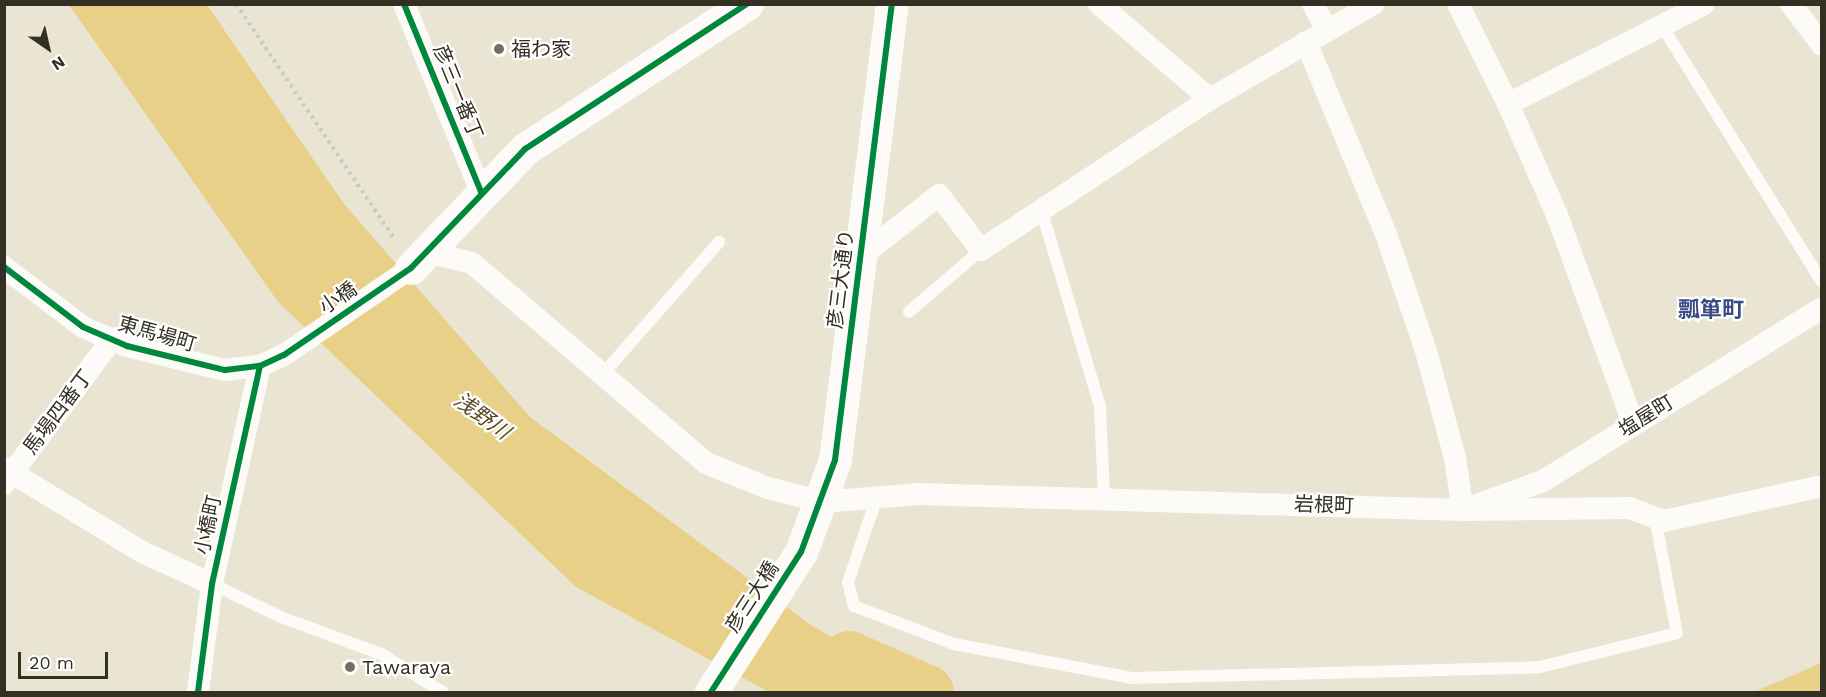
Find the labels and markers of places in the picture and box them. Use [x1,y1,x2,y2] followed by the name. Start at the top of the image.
[511,37,571,61] place label: 福わ家
[492,42,506,56] marker: 福わ家
[362,655,451,679] place label: Tawaraya
[343,660,357,674] marker: Tawaraya

